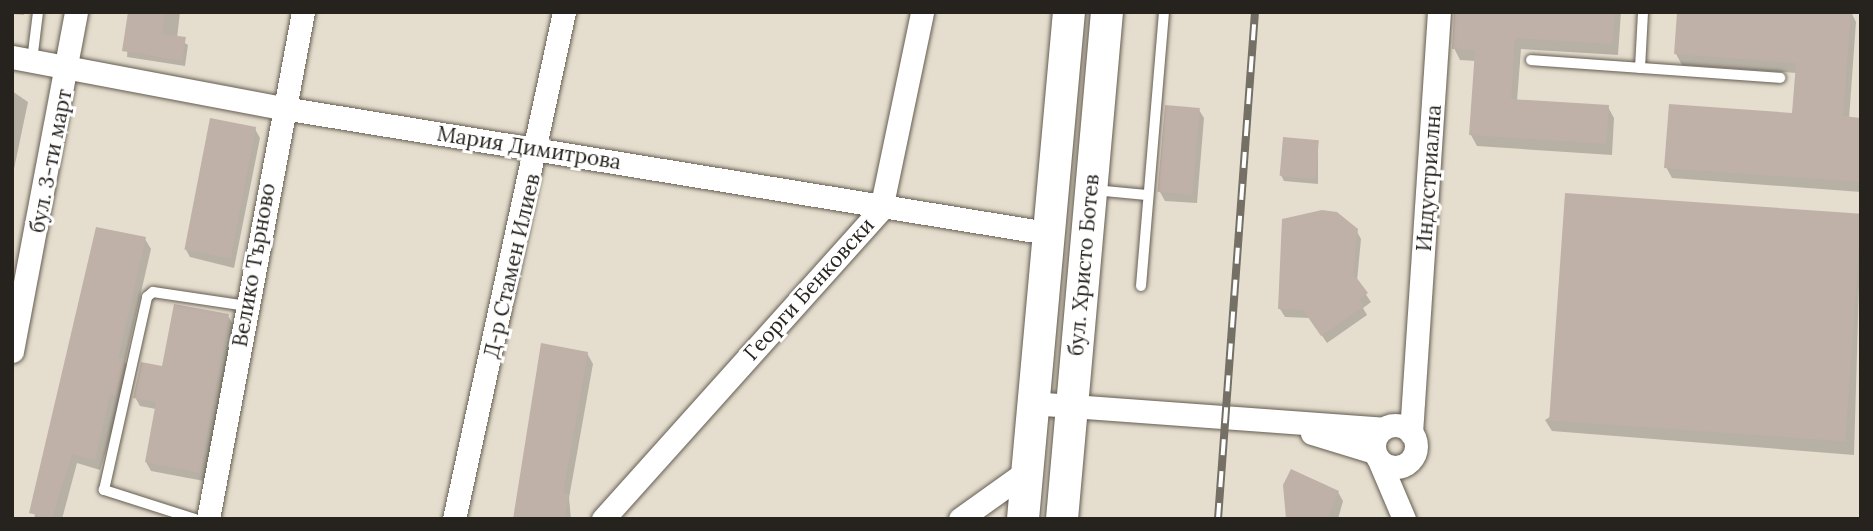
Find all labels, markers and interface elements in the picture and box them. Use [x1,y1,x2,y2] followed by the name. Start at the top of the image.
[25,87,77,235] street label: бул. 3-ти март
[1411,104,1447,252] street label: Индустриална
[435,121,623,175] street label: Мария Димитрова
[478,171,546,361] street label: Д-р Стамен Илиев
[1064,173,1104,357] street label: бул. Христо Ботев
[227,181,281,349] street label: Велико Търново
[738,213,880,365] street label: Георги Бенковски

